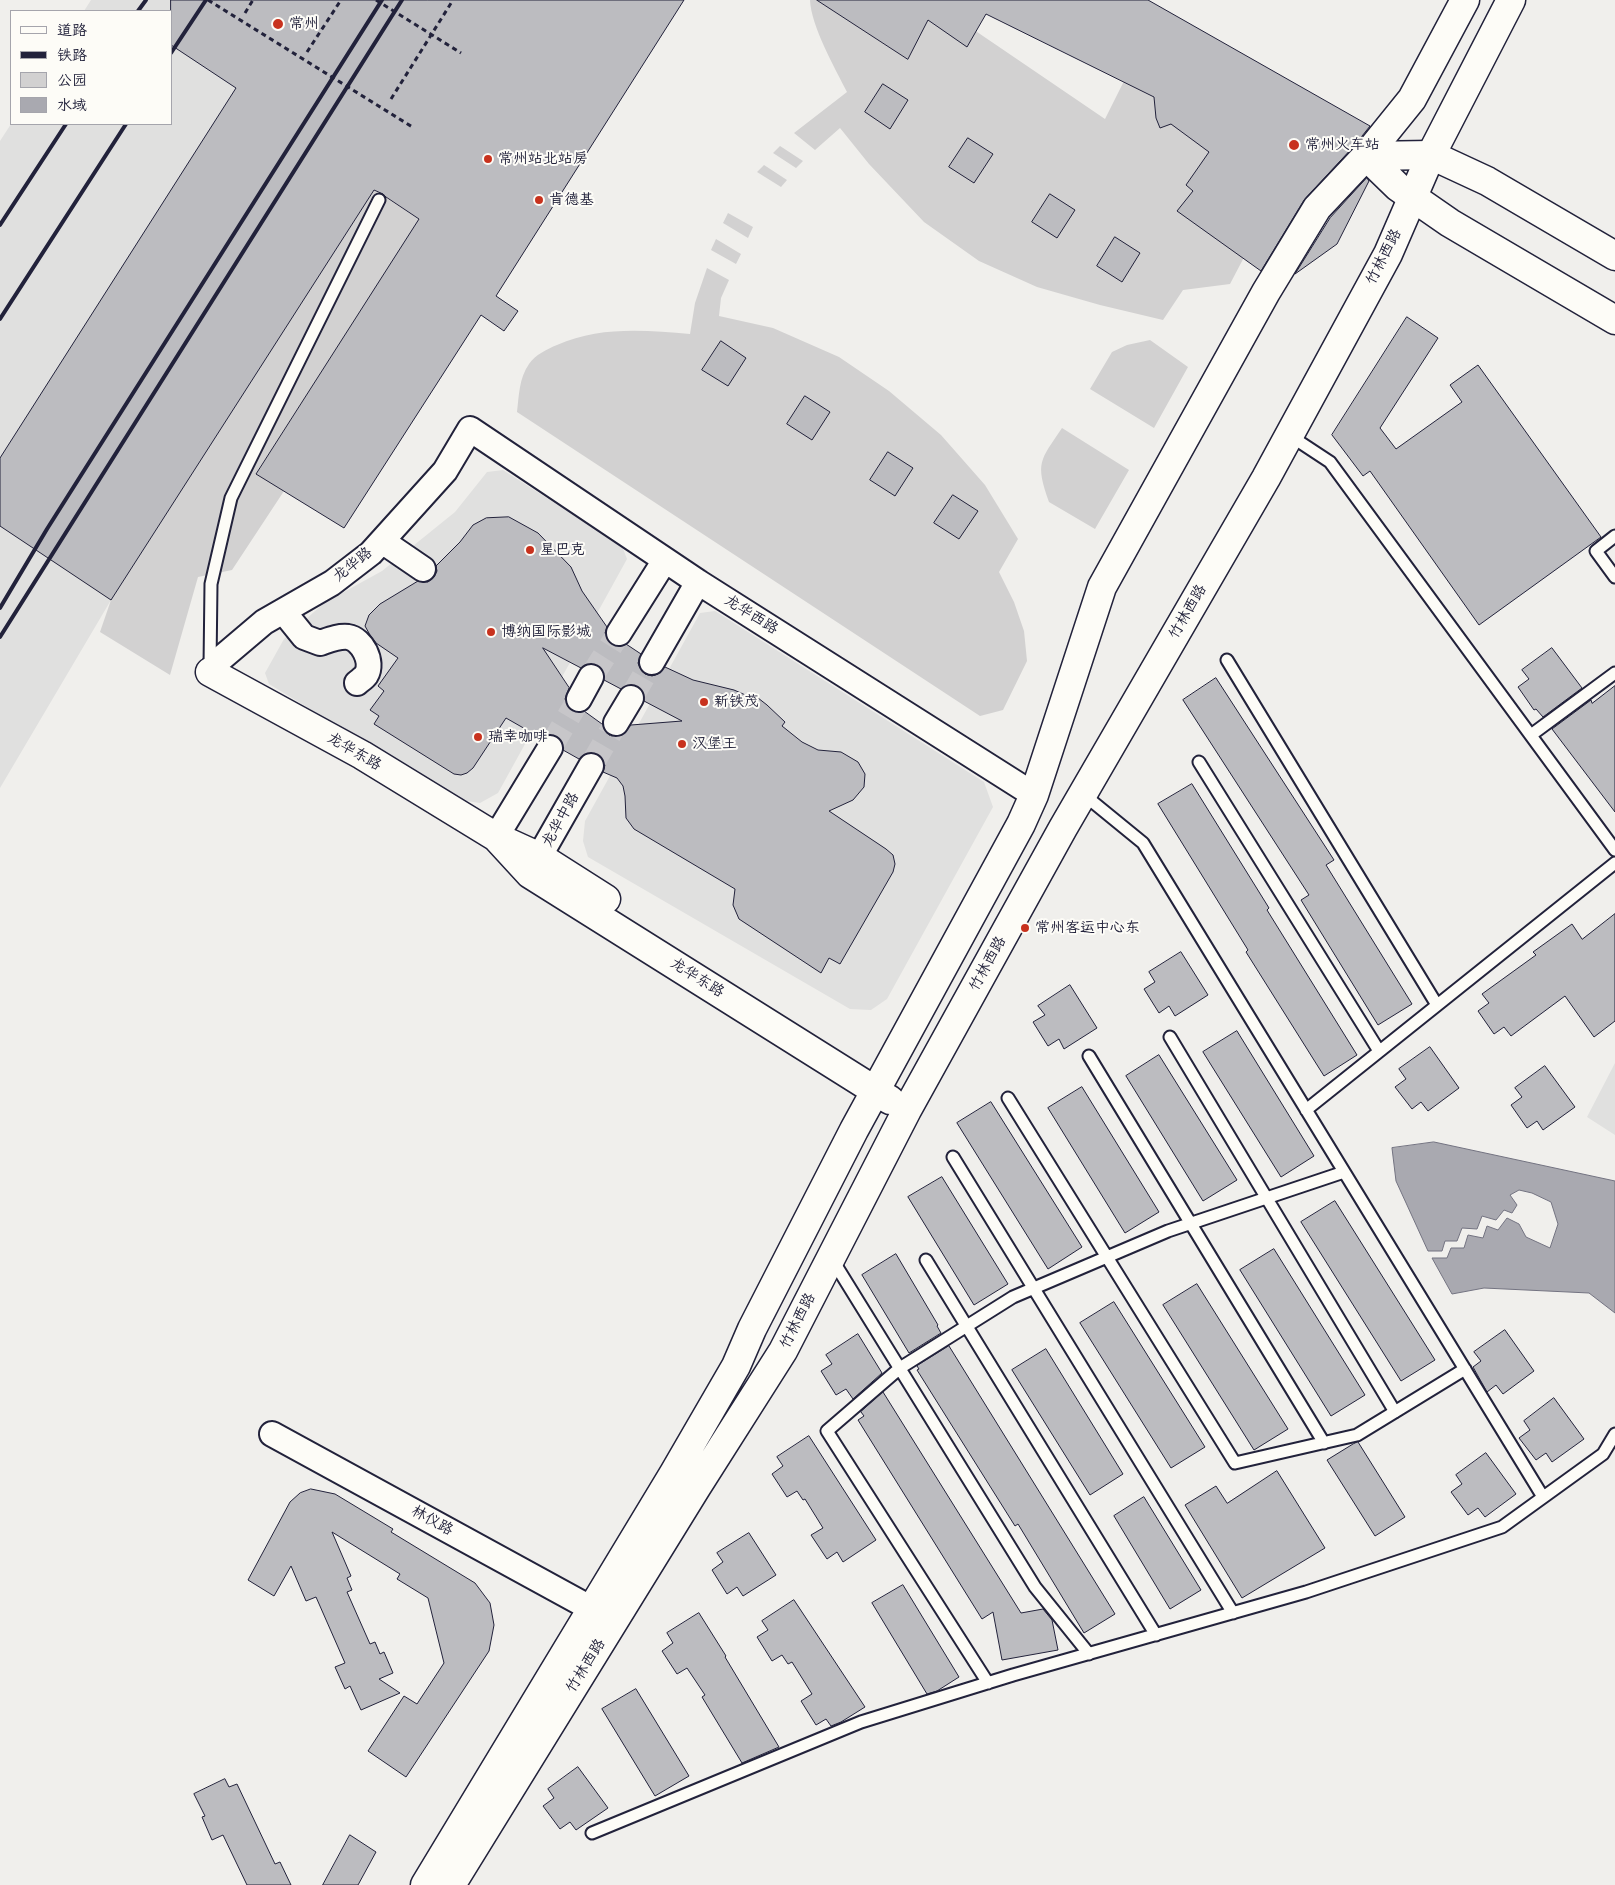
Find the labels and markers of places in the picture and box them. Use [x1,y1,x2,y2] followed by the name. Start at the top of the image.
[289,15,319,33] place label: 常州
[271,17,285,31] marker: 常州
[1305,136,1380,154] place label: 常州火车站
[1287,138,1301,152] marker: 常州火车站
[498,150,588,168] place label: 常州站北站房
[482,153,494,165] marker: 常州站北站房
[549,191,594,209] place label: 肯德基
[533,194,545,206] marker: 肯德基
[540,541,585,559] place label: 星巴克
[524,544,536,556] marker: 星巴克
[501,623,591,641] place label: 博纳国际影城
[485,626,497,638] marker: 博纳国际影城
[714,693,759,711] place label: 新铁茂
[698,696,710,708] marker: 新铁茂
[488,728,548,746] place label: 瑞幸咖啡
[472,731,484,743] marker: 瑞幸咖啡
[692,735,737,753] place label: 汉堡王
[676,738,688,750] marker: 汉堡王
[1035,919,1140,937] place label: 常州客运中心东
[1019,922,1031,934] marker: 常州客运中心东

